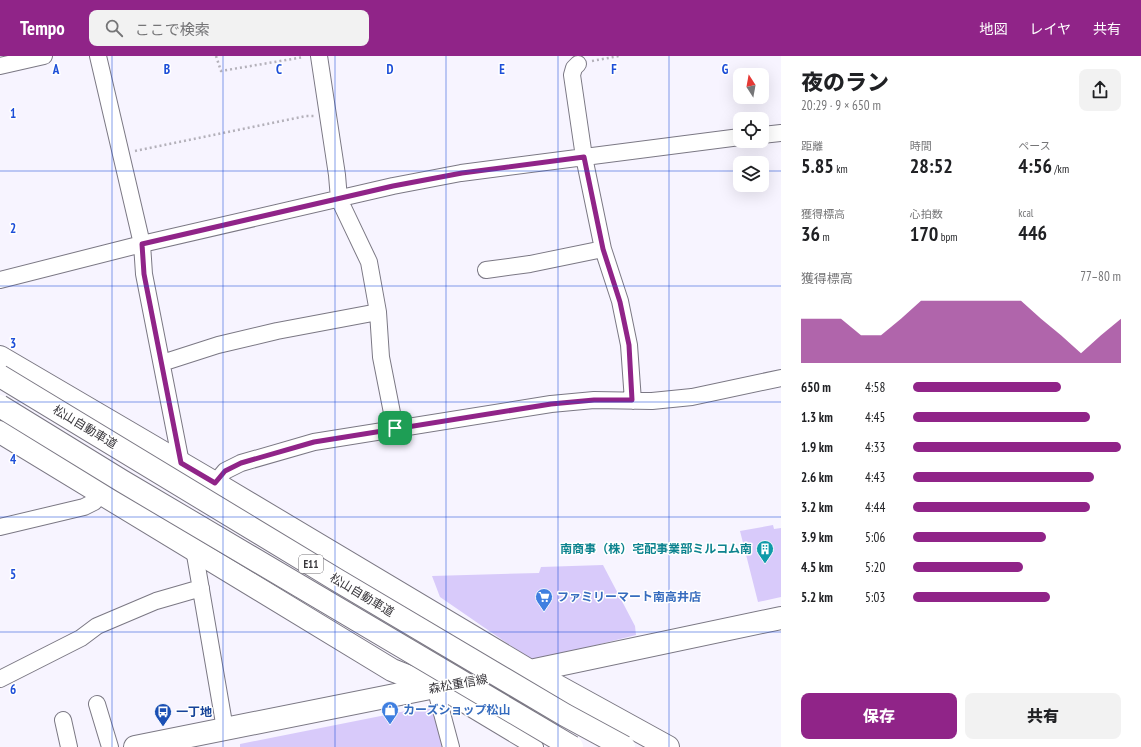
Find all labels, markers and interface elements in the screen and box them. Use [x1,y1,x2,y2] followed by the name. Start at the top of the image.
[89,10,369,46] search box
[20,16,65,40] text: Tempo
[103,17,125,39] icon: search
[135,20,210,39] text: ここで検索
[979,20,1007,38] text: 地図
[1029,20,1071,38] text: レイヤ
[1093,20,1121,38] text: 共有
[52,61,60,78] text: A
[164,61,170,78] text: B
[276,61,282,78] text: C
[387,61,394,78] text: D
[499,61,505,78] text: E
[611,61,617,78] text: F
[722,61,729,78] text: G
[733,68,769,104] north arrow
[733,68,769,192] map controls
[801,68,889,96] text: 夜のラン
[1079,69,1121,111] button: share
[801,97,881,114] text: 20:29 · 9 × 650 m
[10,105,16,122] text: 1
[733,112,769,148] button: locate
[801,139,823,153] text: 距離
[910,139,932,153] text: 時間
[1018,139,1051,153] text: ペース
[801,153,834,179] text: 5.85
[910,153,953,179] text: 28:52
[1018,153,1052,179] text: 4:56
[733,156,769,192] button: layers
[834,162,848,176] text: km
[1052,162,1069,176] text: /km
[1018,206,1033,220] text: kcal
[801,207,845,221] text: 獲得標高
[910,207,943,221] text: 心拍数
[10,220,16,237] text: 2
[1018,220,1047,246] text: 446
[801,221,820,247] text: 36
[910,221,938,247] text: 170
[820,230,830,244] text: m
[938,230,957,244] text: bpm
[1080,268,1121,285] text: 77–80 m
[801,270,853,287] text: 獲得標高
[10,335,16,352] text: 3
[801,379,831,396] text: 650 m
[865,379,885,396] text: 4:58
[51,402,120,452] street label: 松山自動車道
[801,409,833,426] text: 1.3 km
[865,409,885,426] text: 4:45
[378,411,412,445] pin
[384,417,406,439] icon: arrive
[801,439,833,456] text: 1.9 km
[865,439,885,456] text: 4:33
[10,451,17,468] text: 4
[801,469,833,486] text: 2.6 km
[865,469,885,486] text: 4:43
[801,499,833,516] text: 3.2 km
[865,499,885,516] text: 4:44
[801,529,833,546] text: 3.9 km
[865,529,885,546] text: 5:06
[755,539,775,564] building icon: 南商事（株）宅配事業部ミルコム南
[560,541,752,556] place label: 南商事（株）宅配事業部ミルコム南
[299,555,323,573] road number: E11
[801,559,833,576] text: 4.5 km
[865,559,885,576] text: 5:20
[10,566,16,583] text: 5
[328,570,397,620] street label: 松山自動車道
[534,587,554,612] supermarket icon: ファミリーマート南高井店
[557,589,701,604] place label: ファミリーマート南高井店
[801,589,833,606] text: 5.2 km
[865,589,885,606] text: 5:03
[427,671,489,696] street label: 森松重信線
[10,681,16,698] text: 6
[801,693,957,739] button: 保存
[965,693,1121,739] button: 共有
[380,700,400,725] shop icon: カーズショップ松山
[153,702,173,727] bus stop icon: 一丁地
[403,702,510,717] place label: カーズショップ松山
[176,704,212,719] place label: 一丁地

